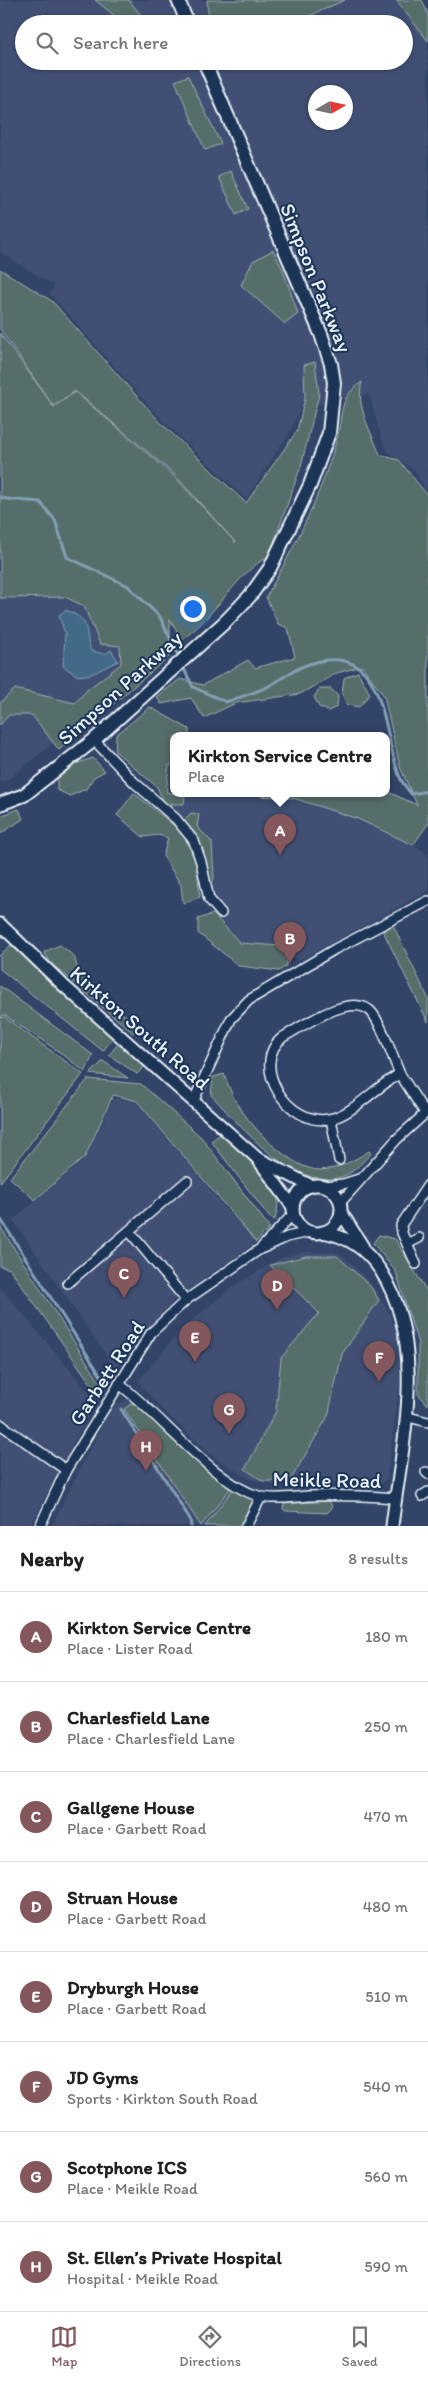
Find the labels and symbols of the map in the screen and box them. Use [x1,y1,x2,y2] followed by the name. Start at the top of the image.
[308,85,353,130] north arrow
[275,200,358,356] street label: Simpson Parkway
[180,596,206,622] your location
[52,625,187,750] street label: Simpson Parkway
[264,814,296,855] pin: A
[274,922,306,963] pin: B
[65,960,216,1095] street label: Kirkton South Road
[108,1257,140,1298] pin: C
[261,1269,293,1310] pin: D
[63,1315,150,1430] street label: Garbett Road
[179,1321,211,1362] pin: E
[363,1341,395,1382] pin: F
[213,1393,245,1434] pin: G
[130,1430,162,1471] pin: H
[272,1466,382,1493] street label: Meikle Road

